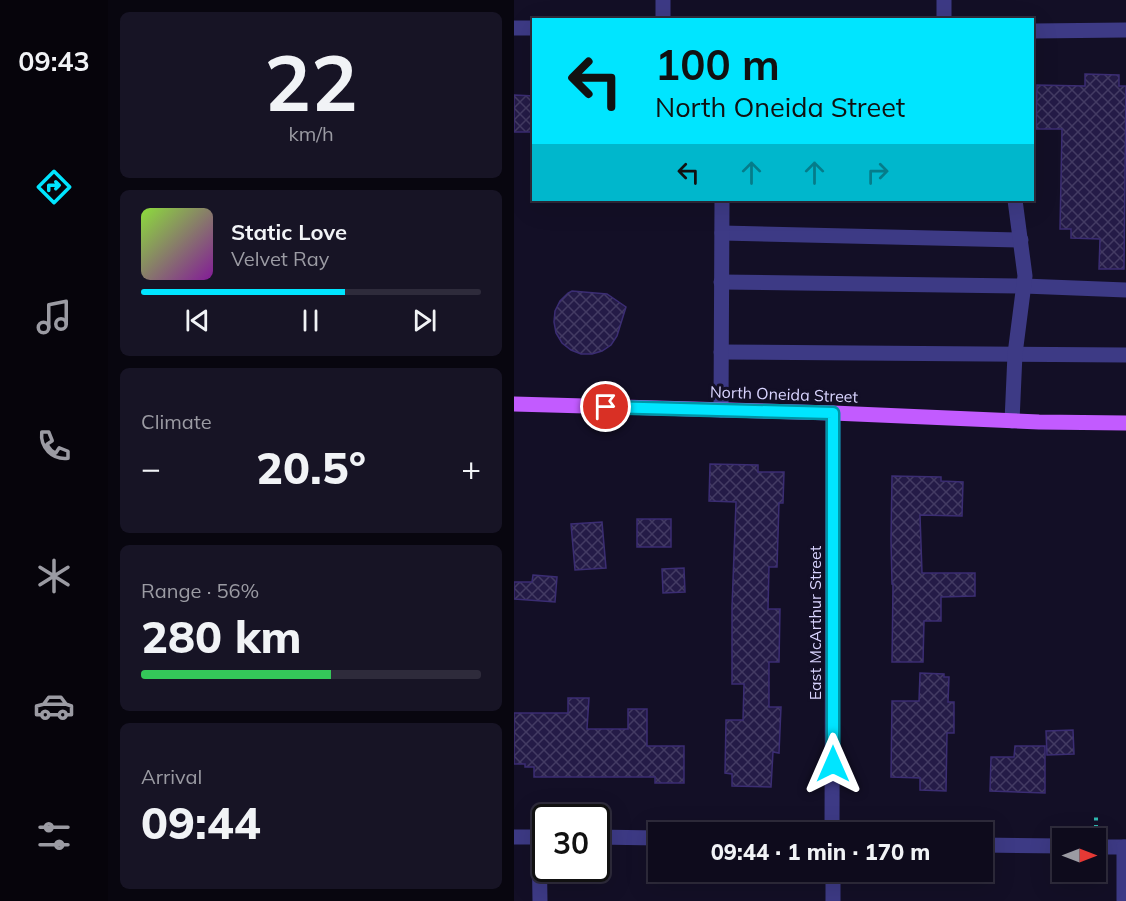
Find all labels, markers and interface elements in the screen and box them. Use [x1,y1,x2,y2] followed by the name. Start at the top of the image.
[264,33,358,131] text: 22
[655,38,780,91] text: 100 m
[556,42,634,120] icon: left
[18,44,90,78] text: 09:43
[655,90,905,124] text: North Oneida Street
[288,121,334,146] text: km/h
[672,156,705,189] icon: left
[735,156,768,189] icon: ahead
[798,156,831,189] icon: ahead
[861,156,894,189] icon: right
[33,166,75,208] icon: directions
[231,218,347,246] text: Static Love
[231,246,329,271] text: Velvet Ray
[33,296,75,338] icon: music
[181,304,214,337] icon: previous
[294,304,327,337] icon: pause
[408,304,441,337] icon: next
[580,381,631,432] pin
[710,381,859,407] street label: North Oneida Street
[589,390,622,423] icon: arrive
[141,409,212,434] text: Climate
[33,425,75,467] icon: phone
[256,439,366,495] text: 20.5°
[141,447,161,488] text: −
[461,447,481,488] text: +
[805,545,825,700] street label: East McArthur Street
[33,555,75,597] icon: climate
[141,578,259,603] text: Range · 56%
[141,608,302,664] text: 280 km
[33,685,75,727] icon: car
[801,732,865,796] position arrow
[141,764,202,789] text: Arrival
[141,794,261,850] text: 09:44
[532,804,610,882] speed limit sign: 30
[33,815,75,857] icon: filters
[1052,828,1106,882] north arrow
[1052,828,1106,882] map controls
[711,838,930,866] text: 09:44 · 1 min · 170 m

